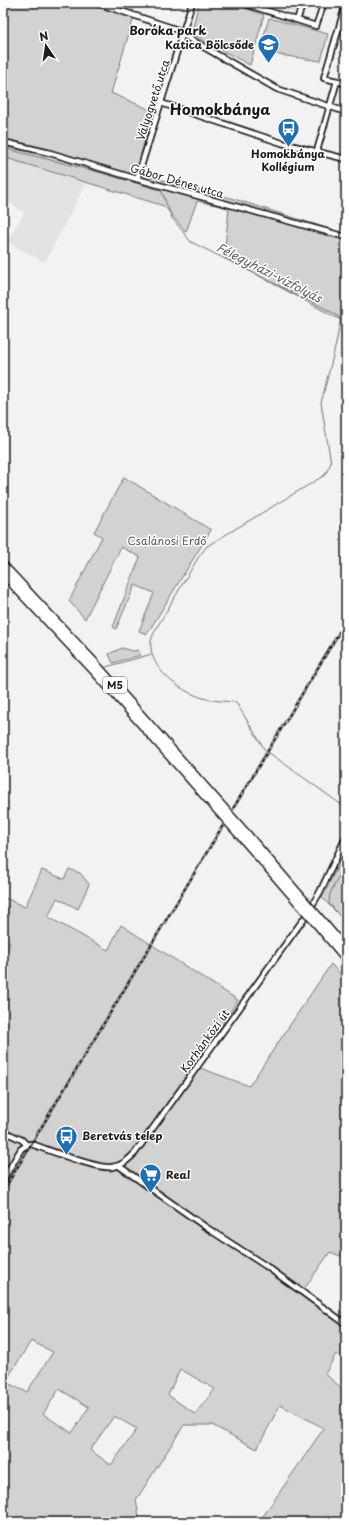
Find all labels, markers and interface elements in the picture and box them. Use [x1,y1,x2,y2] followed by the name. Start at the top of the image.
[129,21,207,39] district label: Boróka park
[26,26,66,66] north arrow
[37,26,50,45] text: N
[256,32,282,65] school or university icon: Katica Bölcsőde
[165,36,254,53] place label: Katica Bölcsőde
[131,57,174,143] street label: Vályogvető utca
[170,97,270,120] district label: Homokbánya
[275,115,301,148] bus stop icon: Homokbánya Kollégium
[251,145,325,175] place label: Homokbánya Kollégium
[128,159,226,202] street label: Gábor Dénes utca
[214,238,327,307] water label: Félegyházi-vízfolyás
[128,532,206,549] park label: Csalánosi Erdő
[103,677,127,693] road number: M5
[176,1005,234,1076] street label: Korhánközi út
[53,1123,79,1156] bus stop icon: Beretvás telep
[82,1127,163,1144] place label: Beretvás telep
[138,1162,164,1195] supermarket icon: Real
[166,1166,190,1183] place label: Real

